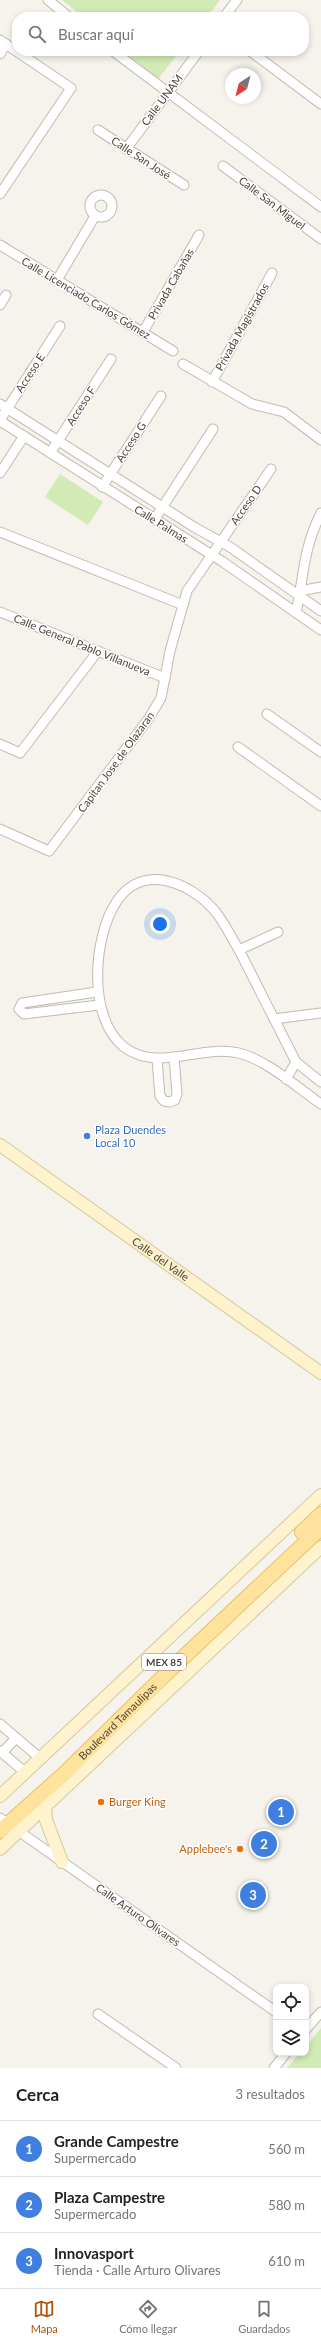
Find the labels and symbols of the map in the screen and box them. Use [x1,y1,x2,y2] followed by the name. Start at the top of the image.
[225,68,261,104] north arrow
[138,72,185,128] street label: Calle UNAM
[109,134,173,182] street label: Calle San José
[236,173,308,232] street label: Calle San Miguel
[145,246,196,321] street label: Privada Cabañas
[20,254,153,341] street label: Calle Licenciado Carlos Gómez
[212,281,271,373] street label: Privada Magistrados
[12,351,47,395] street label: Acceso E
[63,384,98,427] street label: Acceso F
[113,419,148,464] street label: Acceso G
[227,482,264,527] street label: Acceso D
[132,502,191,545] street label: Calle Palmas
[12,611,152,678] street label: Calle General Pablo Villanueva
[75,709,156,815] street label: Capitan Jose de Olazaran
[150,914,170,934] your location
[95,1123,166,1149] place label: Plaza Duendes Local 10
[82,1131,92,1141] marker: Plaza Duendes Local 10
[130,1234,192,1283] street label: Calle del Valle
[142,1654,186,1670] road number: MEX 85
[76,1680,159,1762] street label: Boulevard Tamaulipas
[109,1795,166,1808] place label: Burger King
[96,1797,106,1807] marker: Burger King
[268,1797,294,1827] pin: 1
[251,1829,277,1859] pin: 2
[179,1842,232,1855] place label: Applebee's
[235,1844,245,1854] marker: Applebee's
[240,1880,266,1910] pin: 3
[94,1881,183,1949] street label: Calle Arturo Olivares

